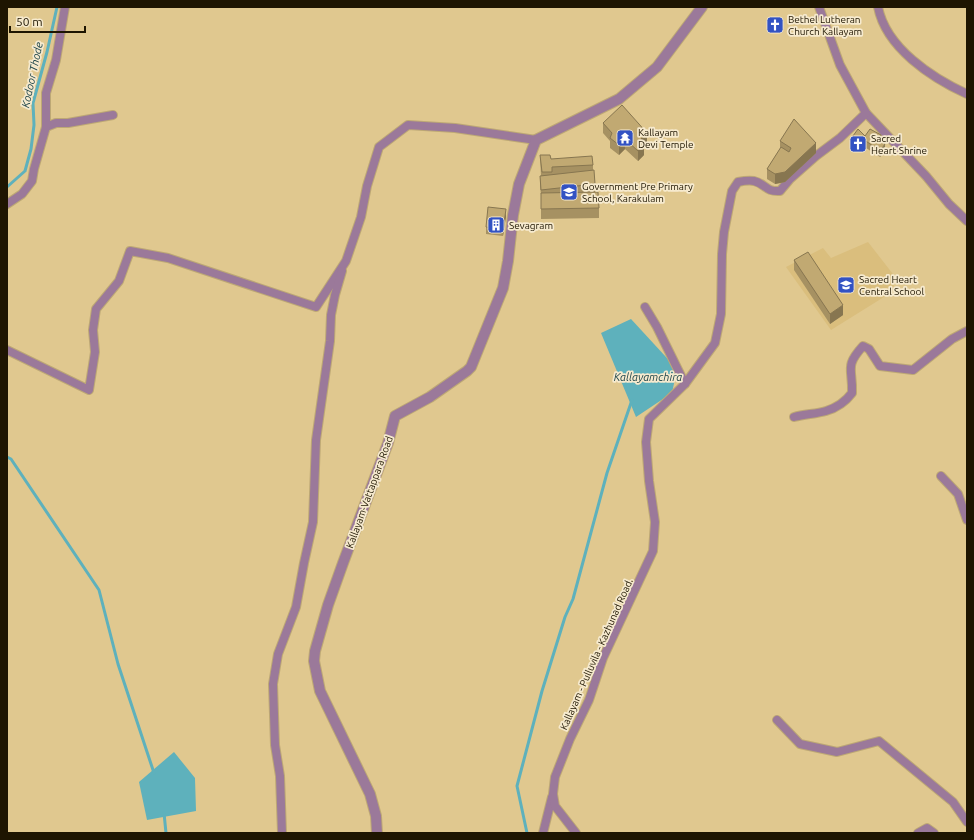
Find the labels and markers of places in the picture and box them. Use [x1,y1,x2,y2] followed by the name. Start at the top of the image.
[788,14,862,37] place label: Bethel Lutheran Church Kallayam
[765,15,785,35] church icon: Bethel Lutheran Church Kallayam
[638,127,693,150] place label: Kallayam Devi Temple
[615,128,635,148] temple icon: Kallayam Devi Temple
[871,133,927,156] place label: Sacred Heart Shrine
[848,134,868,154] church icon: Sacred Heart Shrine
[582,181,693,204] place label: Government Pre Primary School, Karakulam
[559,182,579,202] school or university icon: Government Pre Primary School, Karakulam
[486,215,506,235] building icon: Sevagram
[509,220,553,231] place label: Sevagram
[859,274,924,297] place label: Sacred Heart Central School
[836,275,856,295] school or university icon: Sacred Heart Central School

